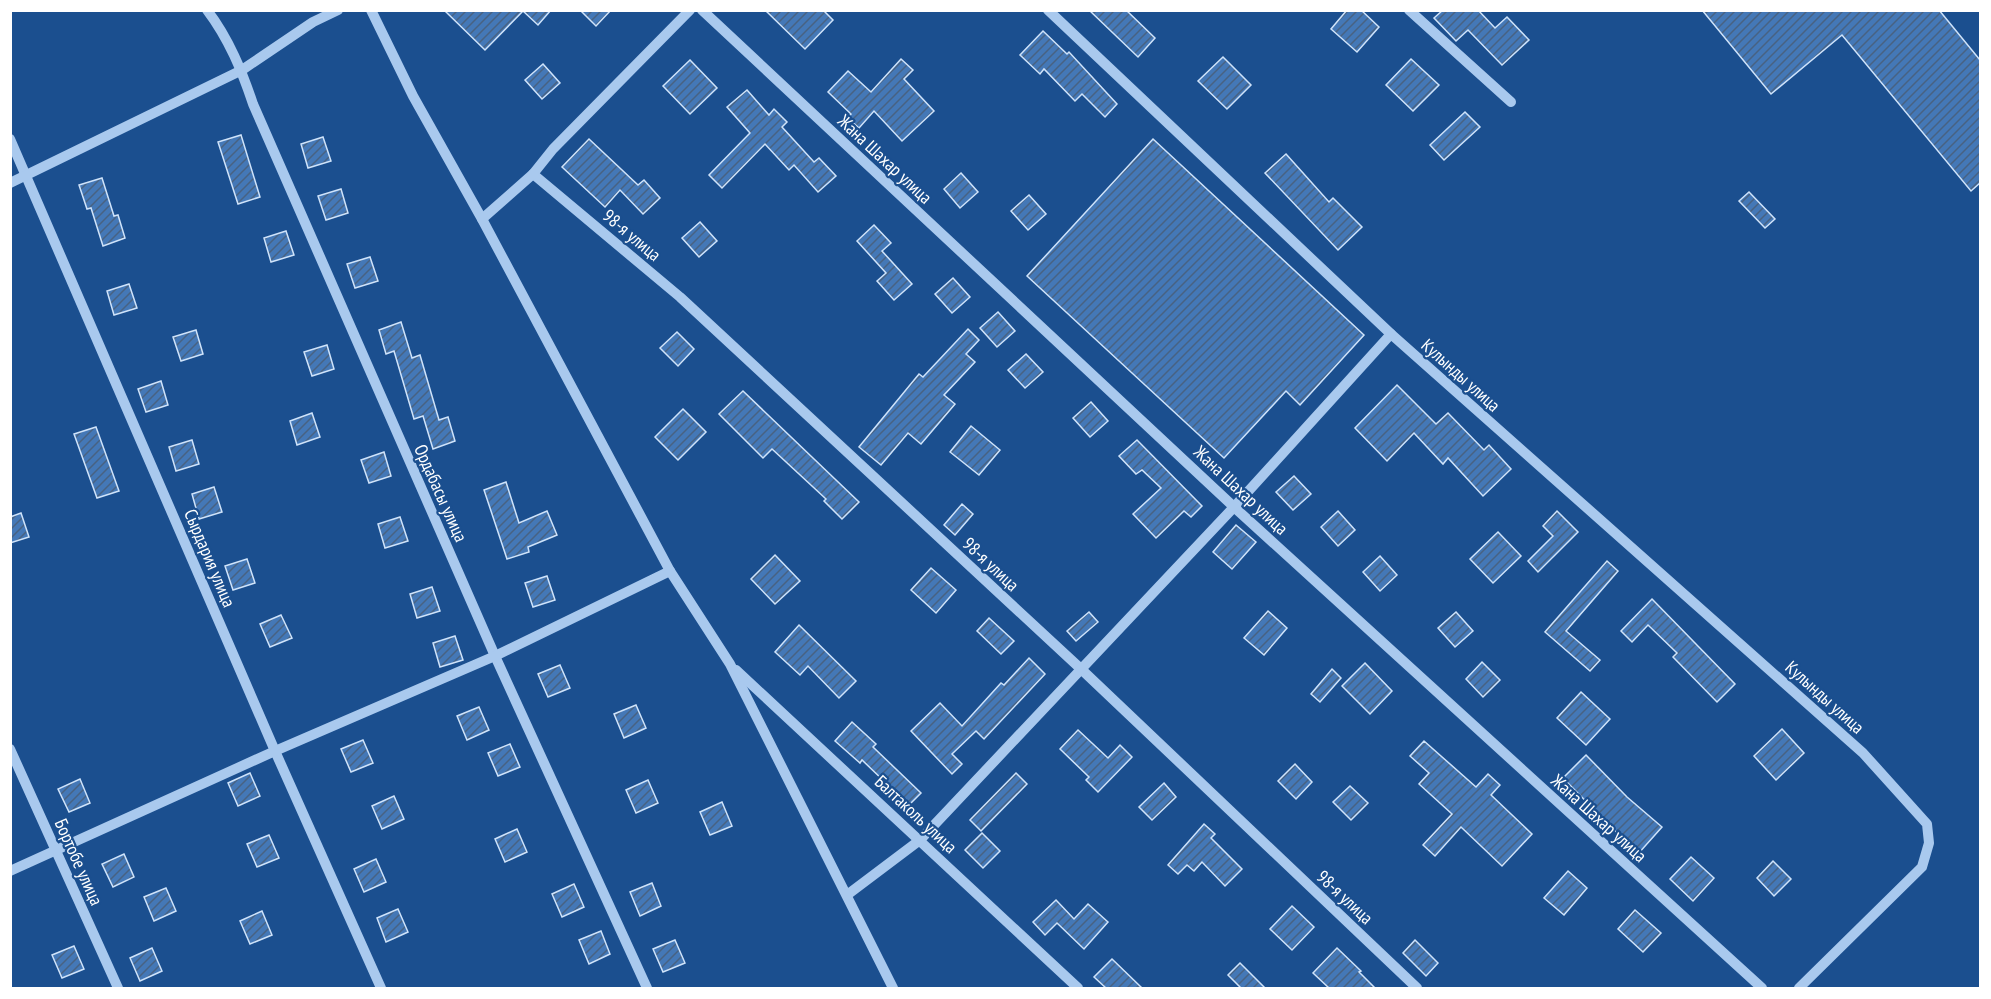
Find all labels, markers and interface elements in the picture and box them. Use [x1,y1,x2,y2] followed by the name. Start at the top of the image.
[832,109,937,209] street label: Жана Шахар улица
[598,204,666,266] street label: 98-я улица
[1417,334,1505,416] street label: Кулынды улица
[1188,440,1293,540] street label: Жана Шахар улица
[409,441,473,545] street label: Ордабасы улица
[179,506,241,610] street label: Сырдария улица
[958,532,1024,596] street label: 98-я улица
[1781,656,1869,738] street label: Кулынды улица
[1546,768,1652,867] street label: Жана Шахар улица
[870,770,962,858] street label: Балтаколь улица
[50,815,108,909] street label: Бортобе улица
[1312,865,1378,929] street label: 98-я улица

